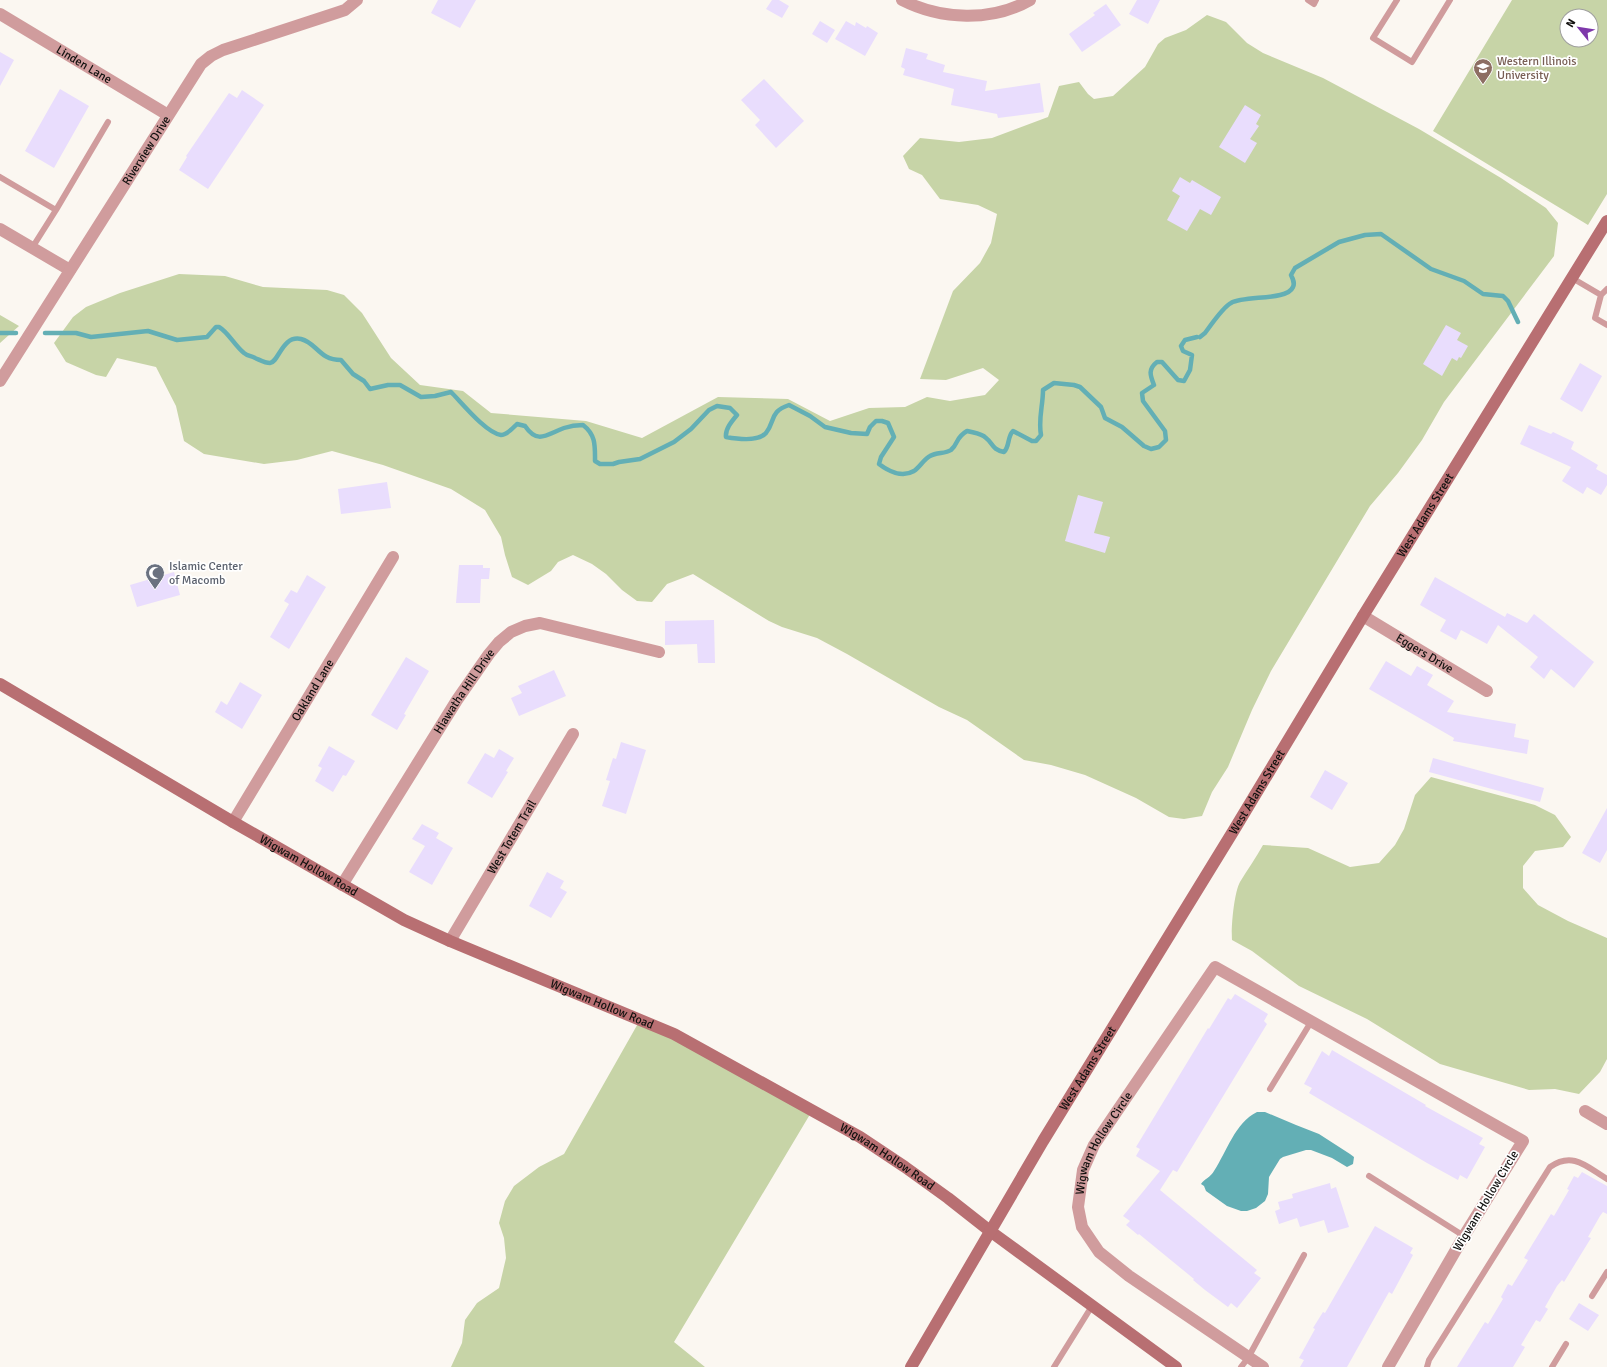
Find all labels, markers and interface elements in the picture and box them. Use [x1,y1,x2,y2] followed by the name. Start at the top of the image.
[1559,8,1599,48] north arrow
[1563,17,1578,30] text: N
[53,42,115,87] street label: Linden Lane
[1497,54,1577,83] place label: Western Illinois University
[1472,57,1494,85] school or university icon: Western Illinois University
[119,113,174,188] street label: Riverview Drive
[1394,470,1457,560] street label: West Adams Street
[169,559,243,588] place label: Islamic Center of Macomb
[144,562,166,590] mosque icon: Islamic Center of Macomb
[1393,630,1456,676] street label: Eggers Drive
[430,646,498,737] street label: Hiawatha Hill Drive
[288,656,337,724] street label: Oakland Lane
[1226,747,1288,837] street label: West Adams Street
[484,797,540,877] street label: West Totem Trail
[257,831,361,899] street label: Wigwam Hollow Road
[548,976,656,1032] street label: Wigwam Hollow Road
[1056,1023,1119,1113] street label: West Adams Street
[1072,1089,1136,1196] street label: Wigwam Hollow Circle
[837,1120,938,1193] street label: Wigwam Hollow Road
[1450,1148,1522,1254] street label: Wigwam Hollow Circle

